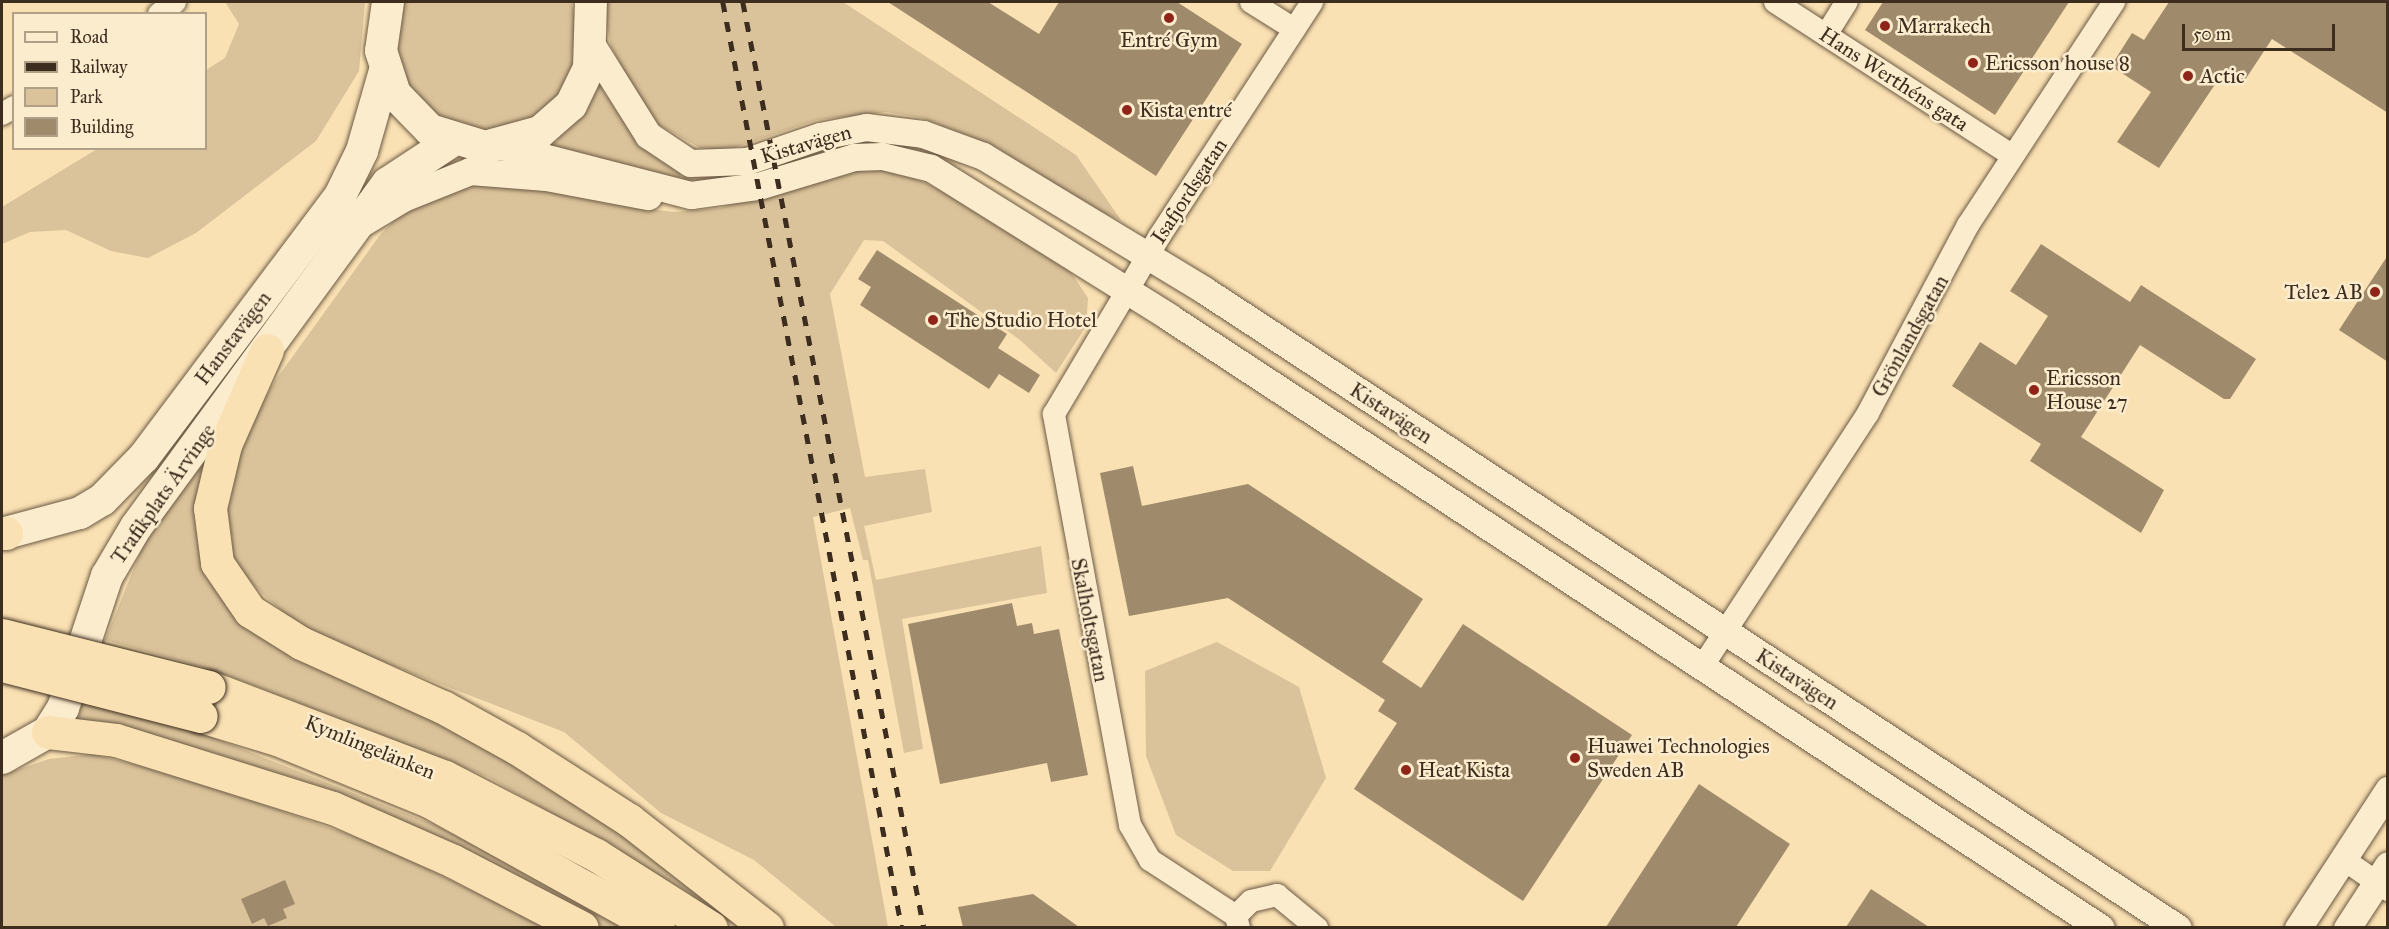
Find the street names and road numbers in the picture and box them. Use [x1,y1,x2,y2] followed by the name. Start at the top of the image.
[1815,21,1973,137] street label: Hans Werthéns gata
[758,119,854,169] street label: Kistavägen
[1146,134,1232,248] street label: Isafjordsgatan
[1866,271,1954,401] street label: Grönlandsgatan
[190,286,276,390] street label: Hanstavägen
[1345,377,1437,449] street label: Kistavägen
[105,419,221,569] street label: Trafikplats Ärvinge
[1066,556,1114,684] street label: Skalholtsgatan
[1751,643,1843,715] street label: Kistavägen
[301,709,439,785] street label: Kymlingelänken

